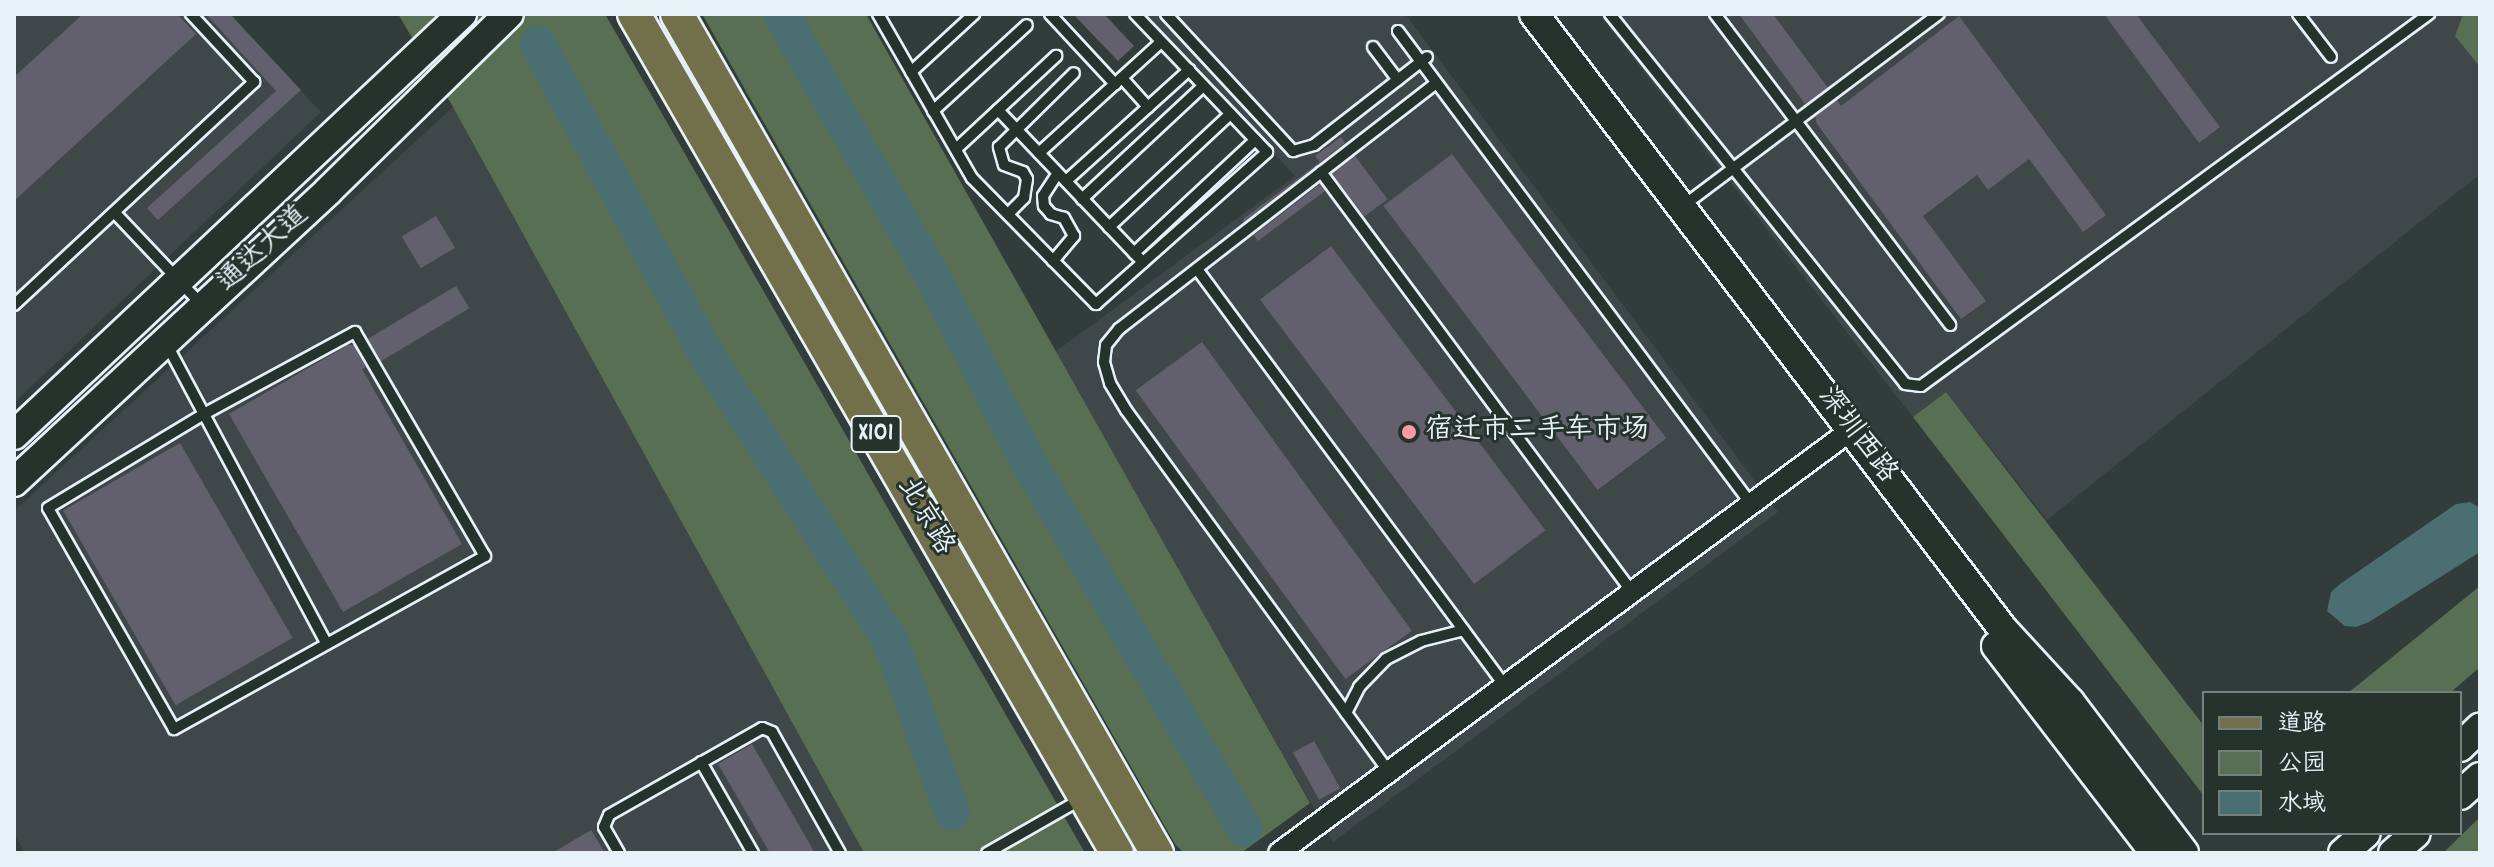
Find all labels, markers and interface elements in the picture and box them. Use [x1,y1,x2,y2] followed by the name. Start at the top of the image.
[212,200,316,300] street label: 通达大道
[1809,381,1903,491] street label: 深圳西路
[850,412,902,456] road number: X101
[1425,415,1649,449] place label: 宿迁市二手车市场
[1400,423,1418,441] marker: 宿迁市二手车市场
[888,472,960,562] street label: 北京路
[2202,691,2462,835] legend
[2278,708,2326,742] text: 道路
[2278,748,2326,782] text: 公园
[2278,788,2326,822] text: 水域

